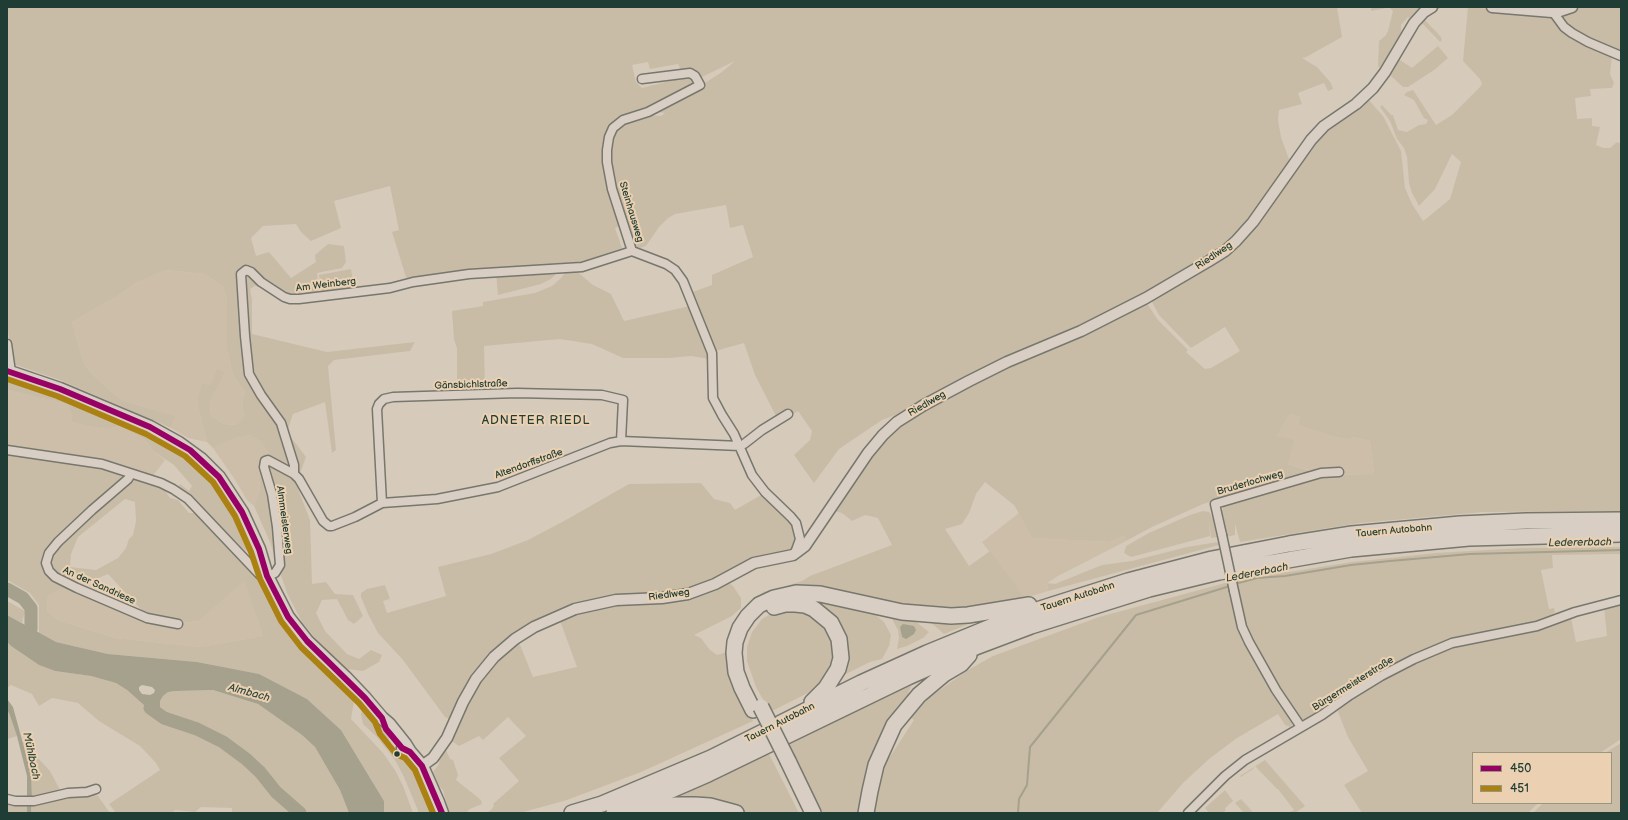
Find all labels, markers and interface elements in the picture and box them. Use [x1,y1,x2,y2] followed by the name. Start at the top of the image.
[616,180,646,244] street label: Steinhausweg
[1193,239,1235,273] street label: Riedlweg
[295,275,357,295] street label: Am Weinberg
[434,378,508,392] street label: Gänsbichlstraße
[906,388,948,420] street label: Riedlweg
[482,414,590,428] district label: ADNETER RIEDL
[493,446,565,482] street label: Altendorffstraße
[1216,468,1284,498] street label: Bruderlochweg
[273,485,295,555] street label: Almmeisterweg
[1355,522,1433,540] street label: Tauern Autobahn
[1548,536,1612,550] water label: Ledererbach
[1225,560,1289,586] water label: Ledererbach
[61,565,137,607] street label: An der Sandriese
[1040,579,1116,615] street label: Tauern Autobahn
[648,586,690,604] street label: Riedlweg
[1310,654,1396,714] street label: Bürgermeisterstraße
[227,681,271,705] water label: Almbach
[743,700,817,746] street label: Tauern Autobahn
[20,731,42,781] water label: Mühlbach
[392,749,402,759] unlabelled marker
[1472,752,1612,804] legend
[1510,761,1531,776] text: 450
[1510,781,1529,796] text: 451

